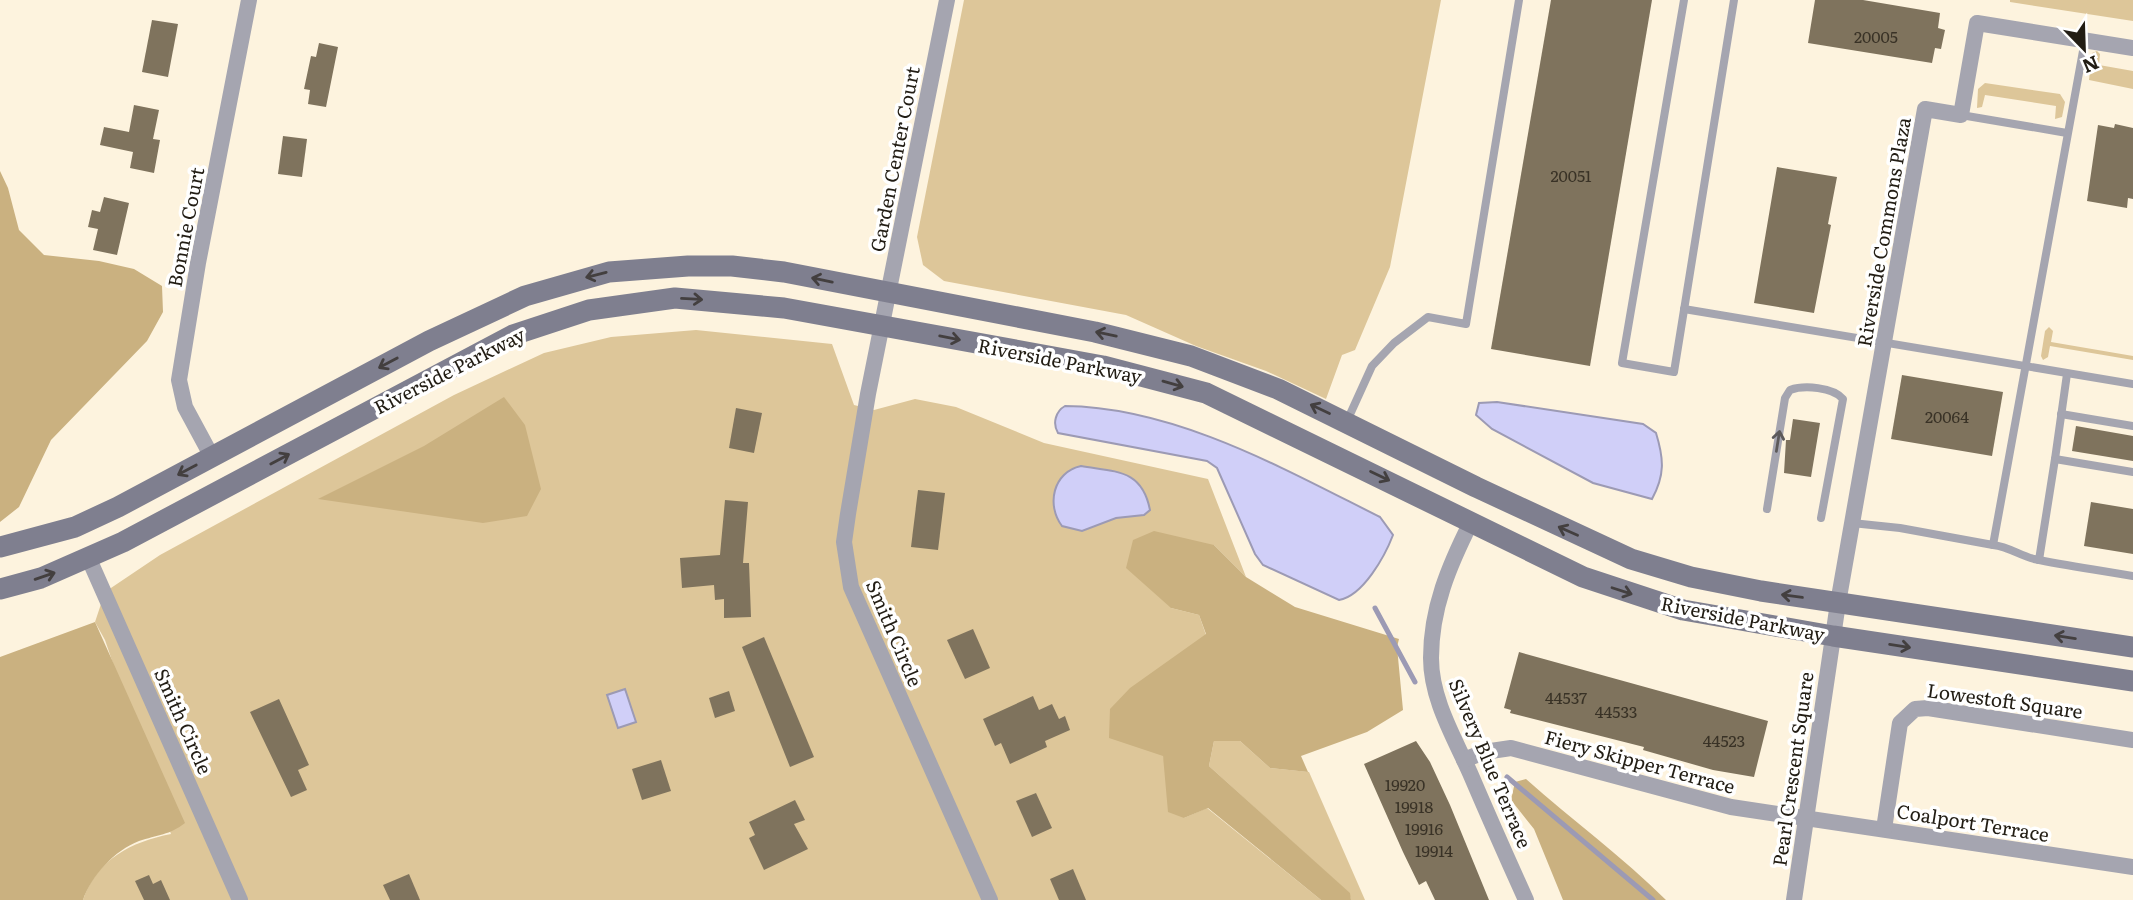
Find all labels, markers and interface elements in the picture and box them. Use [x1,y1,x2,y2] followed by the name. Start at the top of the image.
[2049,14,2119,84] north arrow
[1854,24,1898,48] house number: 20005
[2078,50,2104,82] text: N
[862,63,926,254] street label: Garden Center Court
[1849,114,1917,349] street label: Riverside Commons Plaza
[1550,163,1592,187] house number: 20051
[160,164,210,289] street label: Bonnie Court
[585,269,608,282] one-way arrow
[811,273,834,287] one-way arrow
[680,293,703,306] one-way arrow
[368,320,530,420] street label: Riverside Parkway
[1095,327,1118,341] one-way arrow
[976,330,1145,390] street label: Riverside Parkway
[938,332,961,346] one-way arrow
[378,357,398,371] one-way arrow
[1162,378,1184,391] one-way arrow
[1310,402,1331,415] one-way arrow
[1925,404,1969,428] house number: 20064
[1772,430,1785,453] one-way arrow
[269,452,289,466] one-way arrow
[177,464,198,478] one-way arrow
[1369,470,1390,484] one-way arrow
[1558,524,1579,537] one-way arrow
[34,569,56,581] one-way arrow
[860,575,930,691] street label: Smith Circle
[1611,585,1633,598] one-way arrow
[1659,588,1828,648] street label: Riverside Parkway
[1781,589,1804,602] one-way arrow
[2055,630,2077,643] one-way arrow
[1888,640,1911,653] one-way arrow
[148,663,220,779] street label: Smith Circle
[1764,670,1820,868] street label: Pearl Crescent Square
[1443,674,1539,852] street label: Silvery Blue Terrace
[1925,675,2085,725] street label: Lowestoft Square
[1545,685,1587,709] house number: 44537
[1595,699,1637,723] house number: 44533
[1542,722,1738,800] street label: Fiery Skipper Terrace
[1703,728,1745,752] house number: 44523
[1385,772,1425,796] house number: 19920
[1395,794,1433,818] house number: 19918
[1895,796,2051,848] street label: Coalport Terrace
[1405,816,1444,840] house number: 19916
[1415,838,1453,862] house number: 19914

